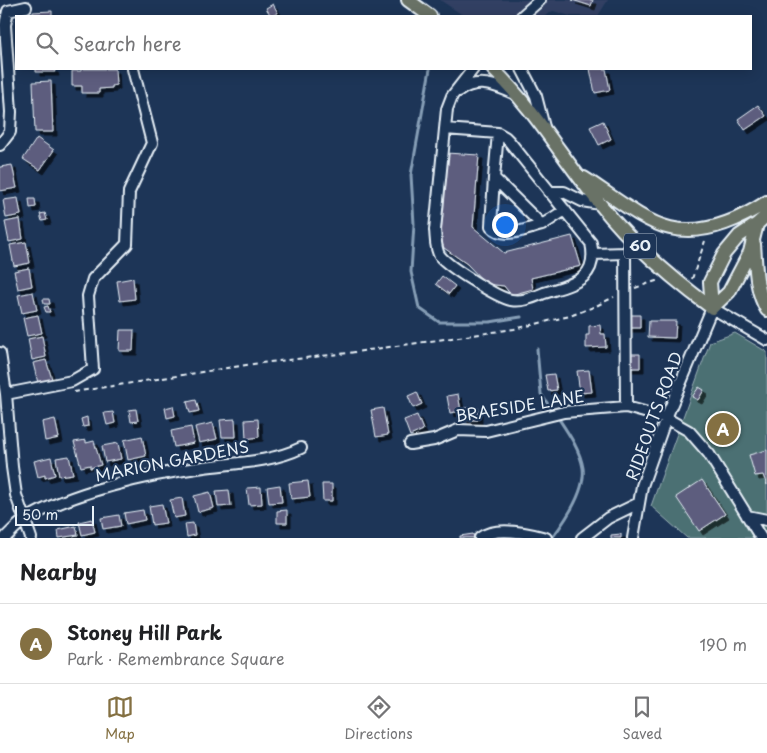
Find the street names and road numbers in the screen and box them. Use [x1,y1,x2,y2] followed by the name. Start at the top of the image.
[624,234,656,258] road number: 60
[619,348,688,483] street label: RIDEOUTS ROAD
[454,383,586,427] street label: BRAESIDE LANE
[93,433,251,487] street label: MARION GARDENS

